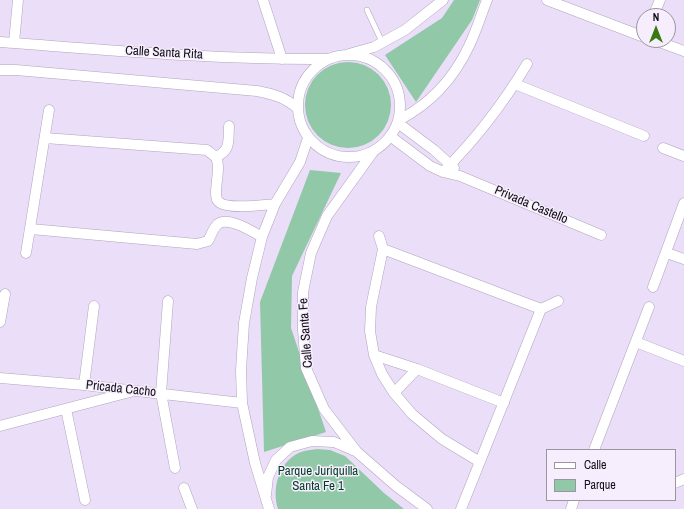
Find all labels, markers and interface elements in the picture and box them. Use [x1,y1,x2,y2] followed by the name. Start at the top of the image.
[636,8,676,48] north arrow
[653,10,659,24] text: N
[125,43,203,63] street label: Calle Santa Rita
[492,183,570,227] street label: Privada Castello
[296,298,316,368] street label: Calle Santa Fe
[85,378,157,400] street label: Pricada Cacho
[546,449,676,501] legend
[584,457,606,473] text: Calle
[278,464,358,495] park label: Parque Juriquilla Santa Fe 1
[584,477,616,493] text: Parque

